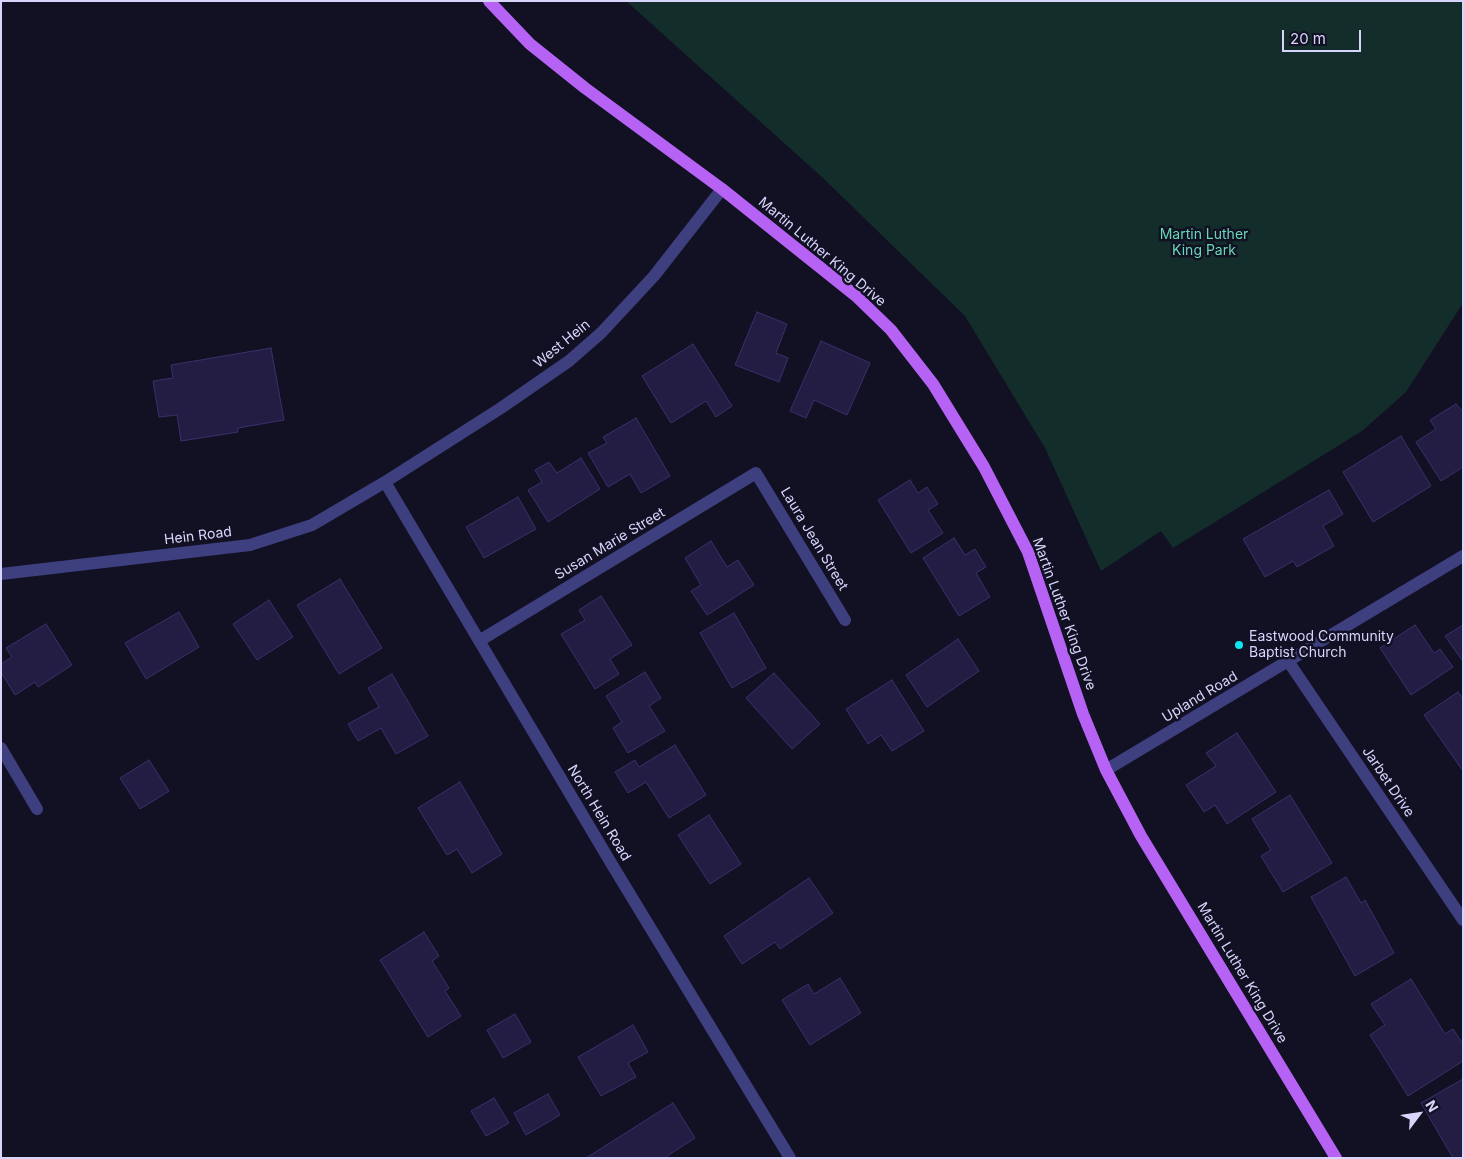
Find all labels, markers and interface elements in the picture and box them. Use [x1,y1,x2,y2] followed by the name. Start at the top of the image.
[1284,20,1363,52] scale bar
[1290,29,1326,48] text: 20 m
[755,194,889,310] street label: Martin Luther King Drive
[1160,227,1248,260] park label: Martin Luther King Park
[531,316,593,372] street label: West Hein
[777,485,851,593] street label: Laura Jean Street
[552,504,668,584] street label: Susan Marie Street
[163,524,233,548] street label: Hein Road
[1029,535,1099,693] street label: Martin Luther King Drive
[1249,629,1394,662] place label: Eastwood Community Baptist Church
[1233,639,1245,651] marker: Eastwood Community Baptist Church
[1159,668,1241,726] street label: Upland Road
[1358,744,1418,820] street label: Jarbet Drive
[564,762,634,864] street label: North Hein Road
[1193,900,1291,1046] street label: Martin Luther King Drive
[1394,1089,1444,1139] north arrow
[1422,1097,1442,1115] text: N

